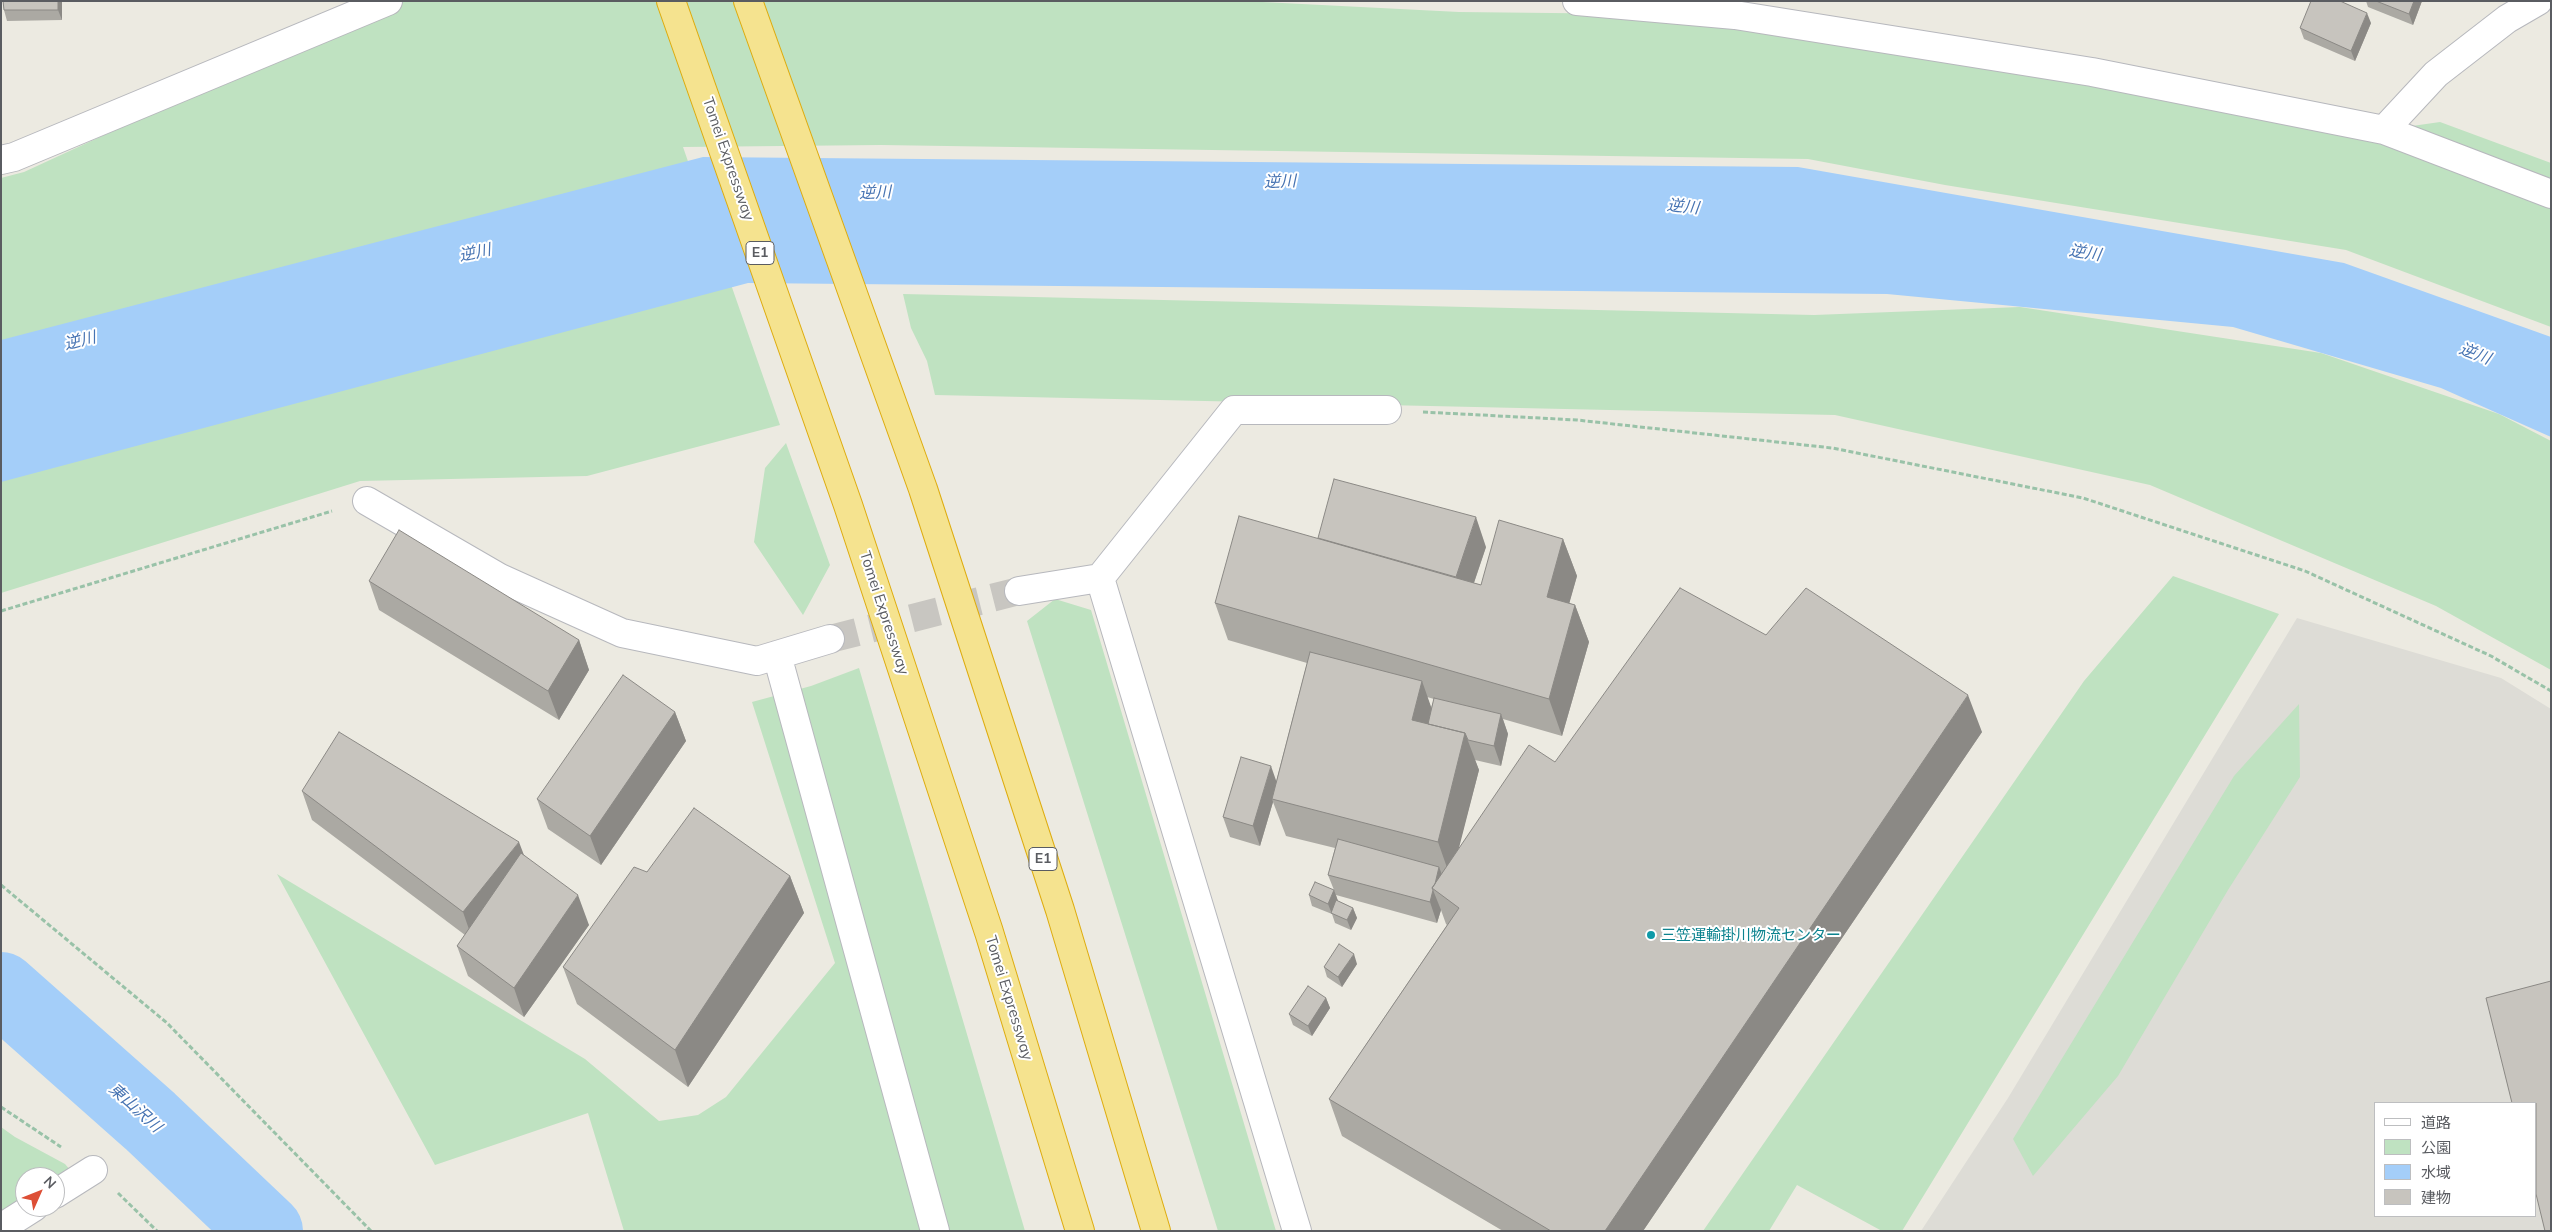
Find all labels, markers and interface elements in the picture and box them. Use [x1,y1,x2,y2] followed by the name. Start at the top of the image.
[698,95,758,223] street label: Tomei Expressway
[1264,172,1296,192] water label: 逆川
[859,183,891,203] water label: 逆川
[1666,196,1700,218] water label: 逆川
[457,240,493,266] water label: 逆川
[2068,241,2102,265] water label: 逆川
[746,242,774,264] road number: E1
[62,328,98,354] water label: 逆川
[2457,339,2493,369] water label: 逆川
[855,549,913,677] street label: Tomei Expressway
[1029,848,1057,871] road number: E1
[1661,926,1841,944] place label: 三笠運輸掛川物流センター
[1645,929,1657,941] marker: 三笠運輸掛川物流センター
[982,934,1036,1062] street label: Tomei Expressway
[105,1079,165,1137] water label: 東山沢川
[2374,1102,2537,1217] legend
[2421,1113,2451,1132] text: 道路
[2421,1138,2451,1157] text: 公園
[2421,1163,2451,1182] text: 水域
[15,1167,65,1217] north arrow
[40,1172,60,1192] text: N
[2421,1188,2451,1207] text: 建物

